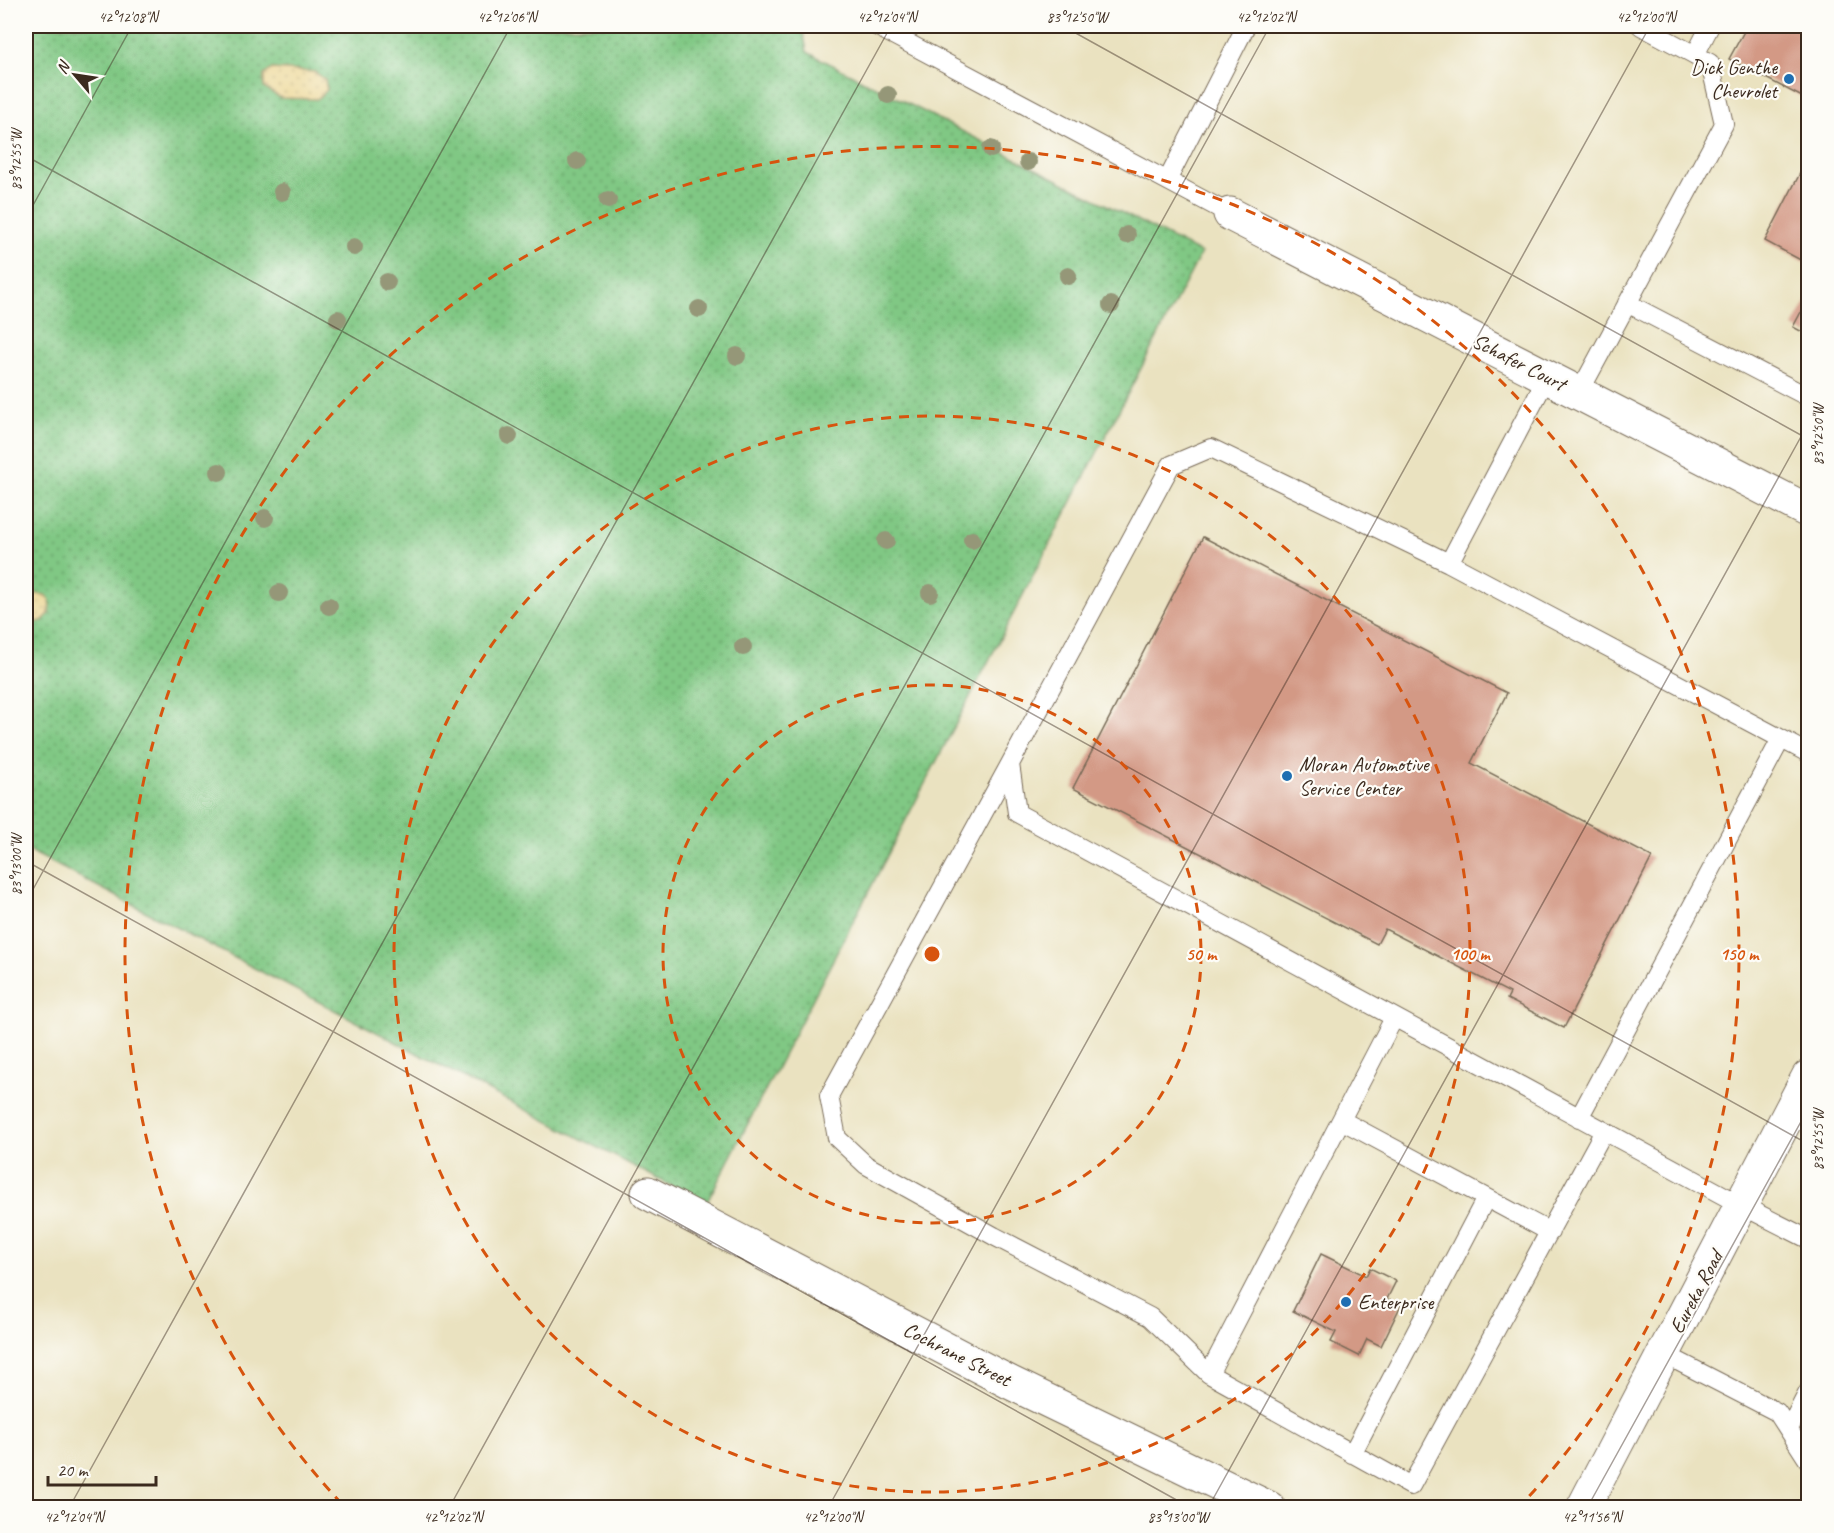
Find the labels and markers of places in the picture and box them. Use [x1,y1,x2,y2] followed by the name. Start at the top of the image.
[1690,54,1779,104] place label: Dick Genthe Chevrolet
[1782,72,1796,86] marker: Dick Genthe Chevrolet
[1299,751,1431,801] place label: Moran Automotive Service Center
[1280,769,1294,783] marker: Moran Automotive Service Center
[922,944,942,964] centre of rings
[1358,1289,1434,1315] place label: Enterprise
[1339,1295,1353,1309] marker: Enterprise

